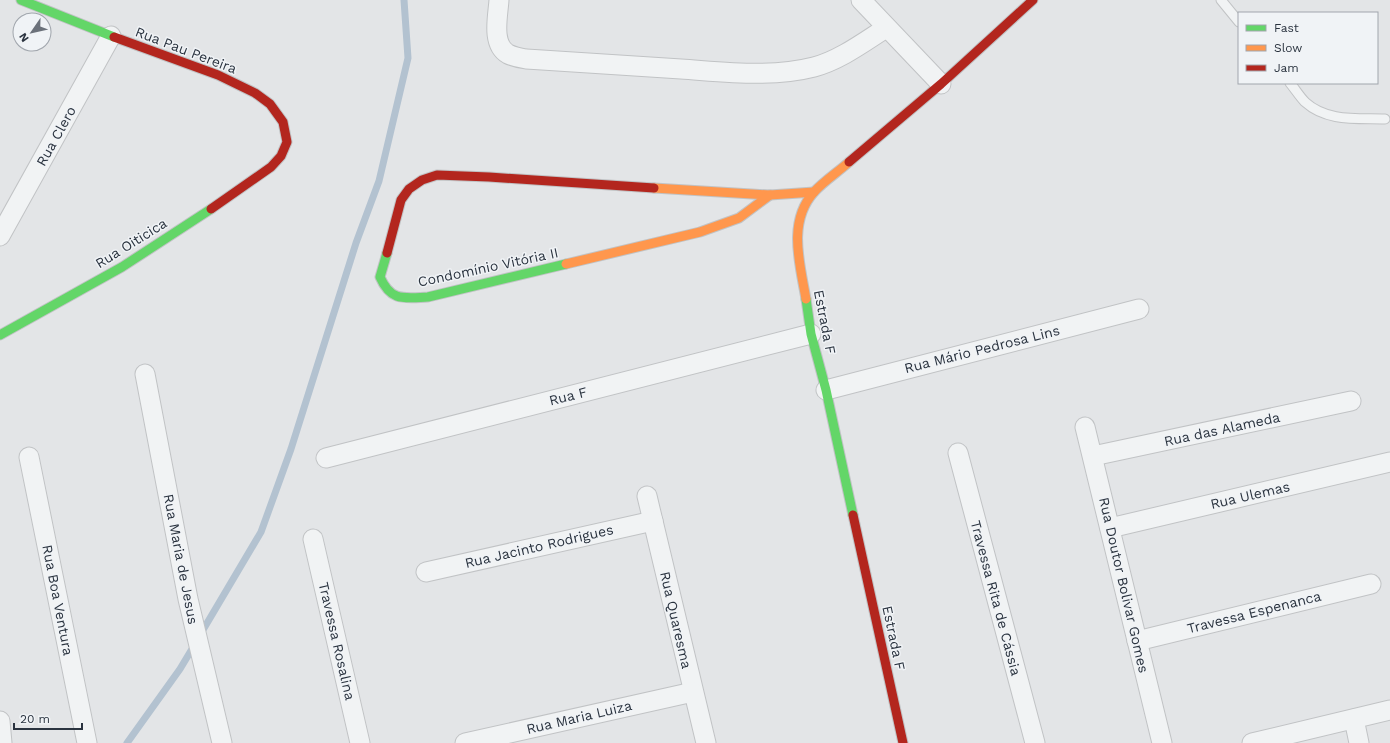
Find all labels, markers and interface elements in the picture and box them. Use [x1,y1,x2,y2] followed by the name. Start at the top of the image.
[12,12,52,52] north arrow
[1238,12,1378,84] legend
[1274,21,1299,35] text: Fast
[133,23,239,77] street label: Rua Pau Pereira
[16,30,32,44] text: N
[1274,41,1302,55] text: Slow
[1274,61,1299,75] text: Jam
[33,103,79,169] street label: Rua Clero
[92,215,170,271] street label: Rua Oiticica
[416,244,560,290] street label: Condomínio Vitória II
[811,288,839,356] street label: Estrada F
[903,322,1061,376] street label: Rua Mário Pedrosa Lins
[547,384,589,408] street label: Rua F
[1163,409,1281,449] street label: Rua das Alameda
[1209,478,1291,512] street label: Rua Ulemas
[161,493,201,625] street label: Rua Maria de Jesus
[1096,496,1152,674] street label: Rua Doutor Bolivar Gomes
[968,519,1024,677] street label: Travessa Rita de Cássia
[463,521,615,571] street label: Rua Jacinto Rodrigues
[39,543,77,657] street label: Rua Boa Ventura
[657,570,695,670] street label: Rua Quaresma
[316,580,358,702] street label: Travessa Rosalina
[1185,588,1323,636] street label: Travessa Espenanca
[879,604,909,672] street label: Estrada F
[525,697,633,737] street label: Rua Maria Luiza
[14,705,82,731] scale bar
[20,712,50,726] text: 20 m

